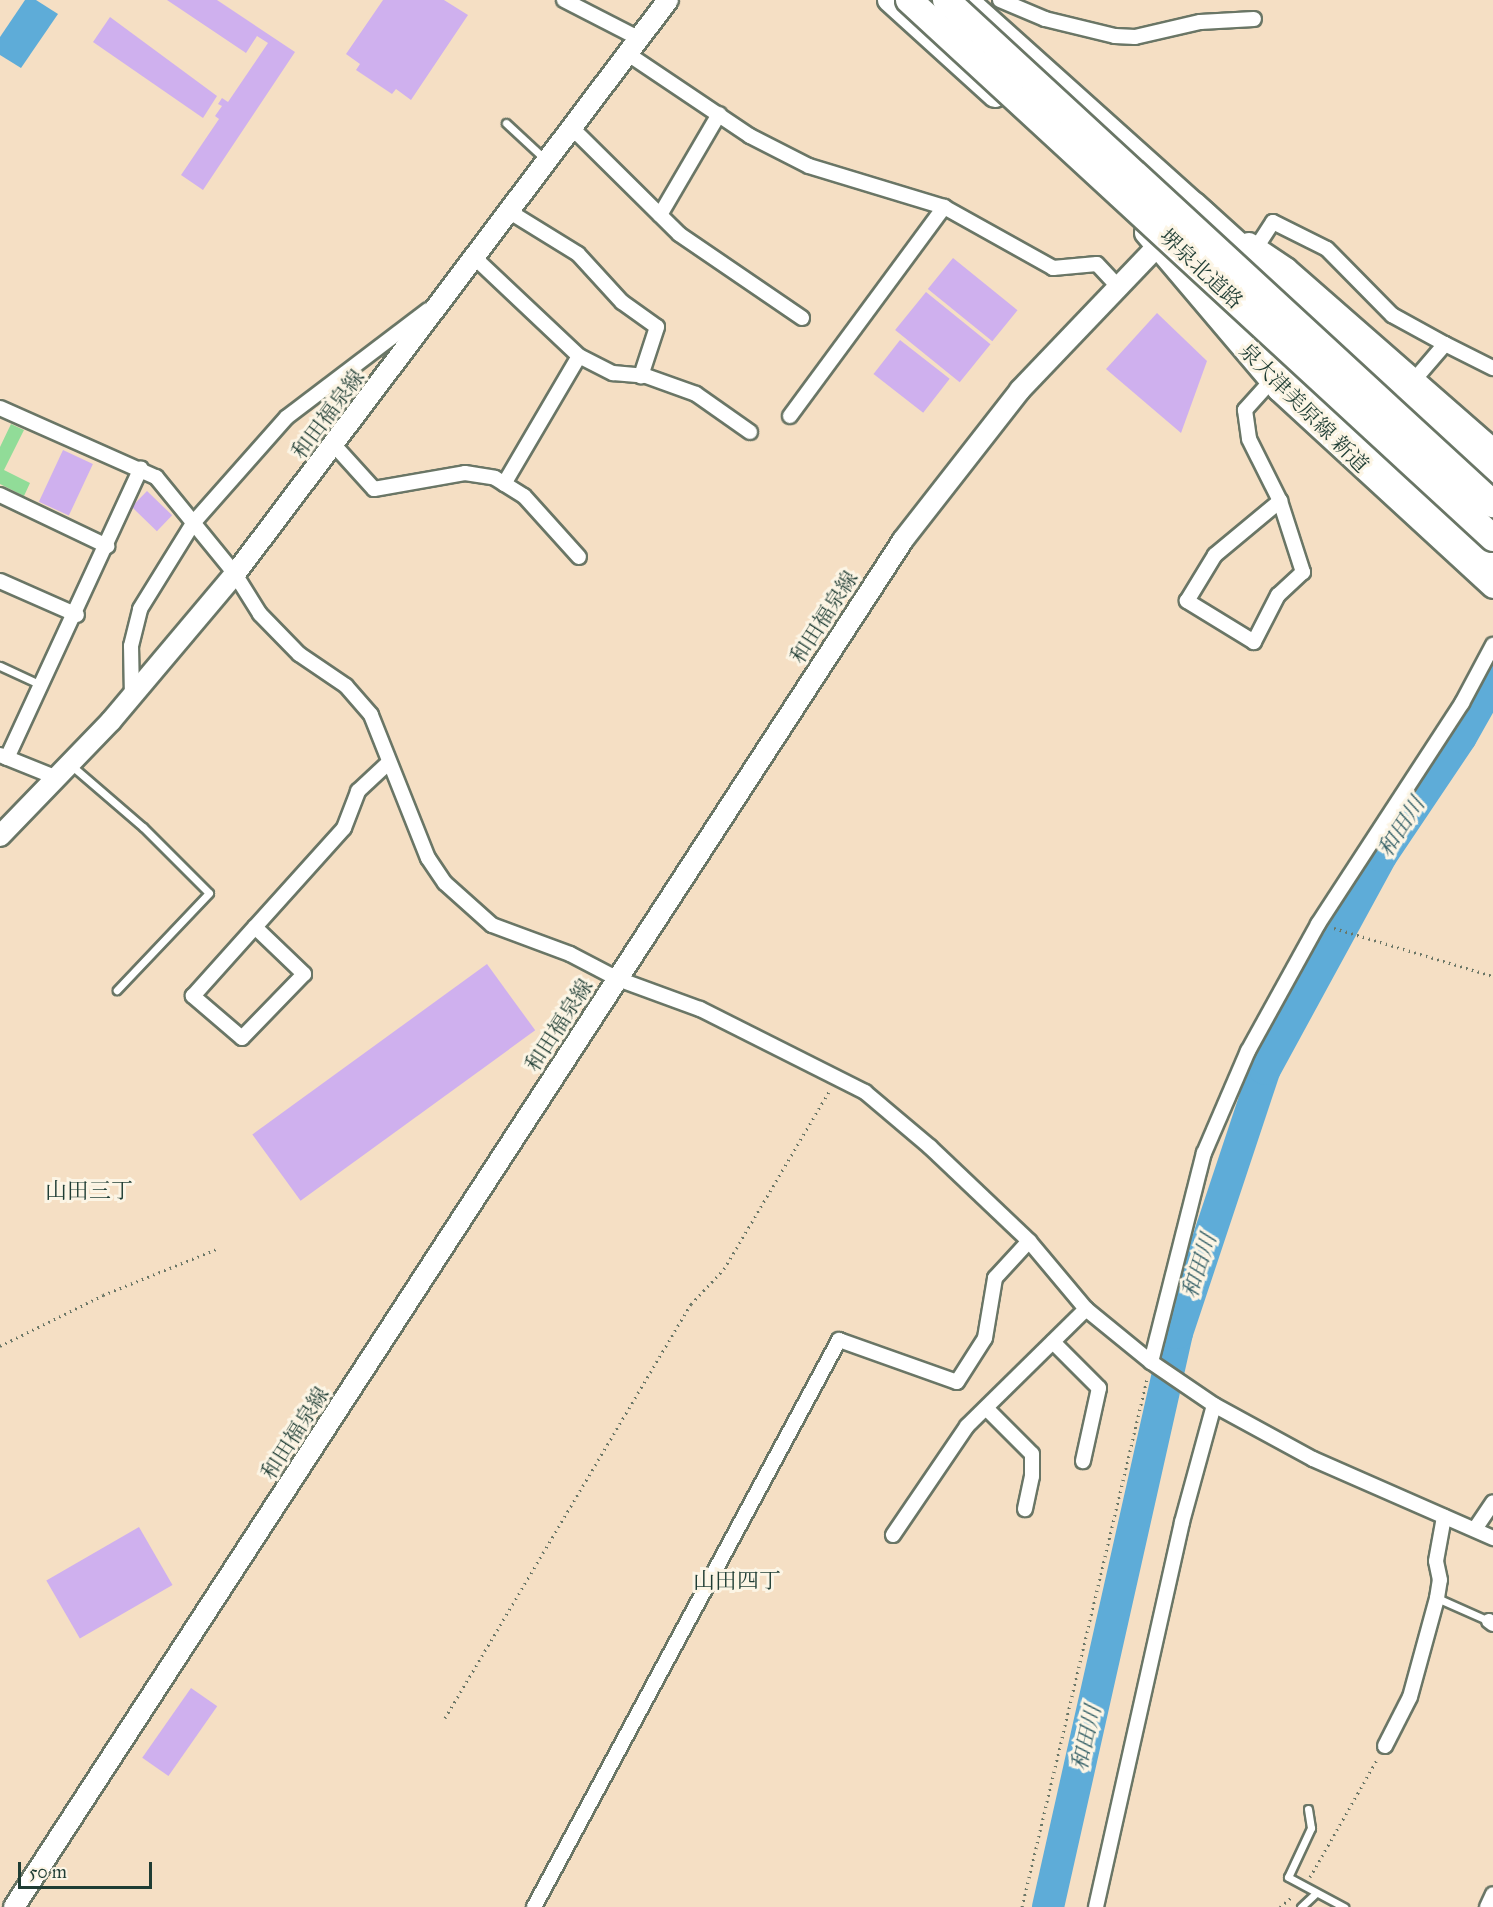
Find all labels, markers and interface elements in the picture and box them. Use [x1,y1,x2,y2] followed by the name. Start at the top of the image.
[1154,224,1248,314] street label: 堺泉北道路
[1234,338,1374,478] street label: 泉大津美原線 新道
[286,364,370,464] street label: 和田福泉線
[785,566,863,668] street label: 和田福泉線
[1372,792,1430,862] water label: 和田川
[520,974,598,1076] street label: 和田福泉線
[45,1178,133,1204] district label: 山田三丁
[1176,1231,1222,1301] water label: 和田川
[256,1382,334,1484] street label: 和田福泉線
[693,1568,781,1594] district label: 山田四丁
[1066,1703,1106,1773] water label: 和田川
[21,1850,154,1888] scale bar
[29,1861,67,1883] text: 50 m

